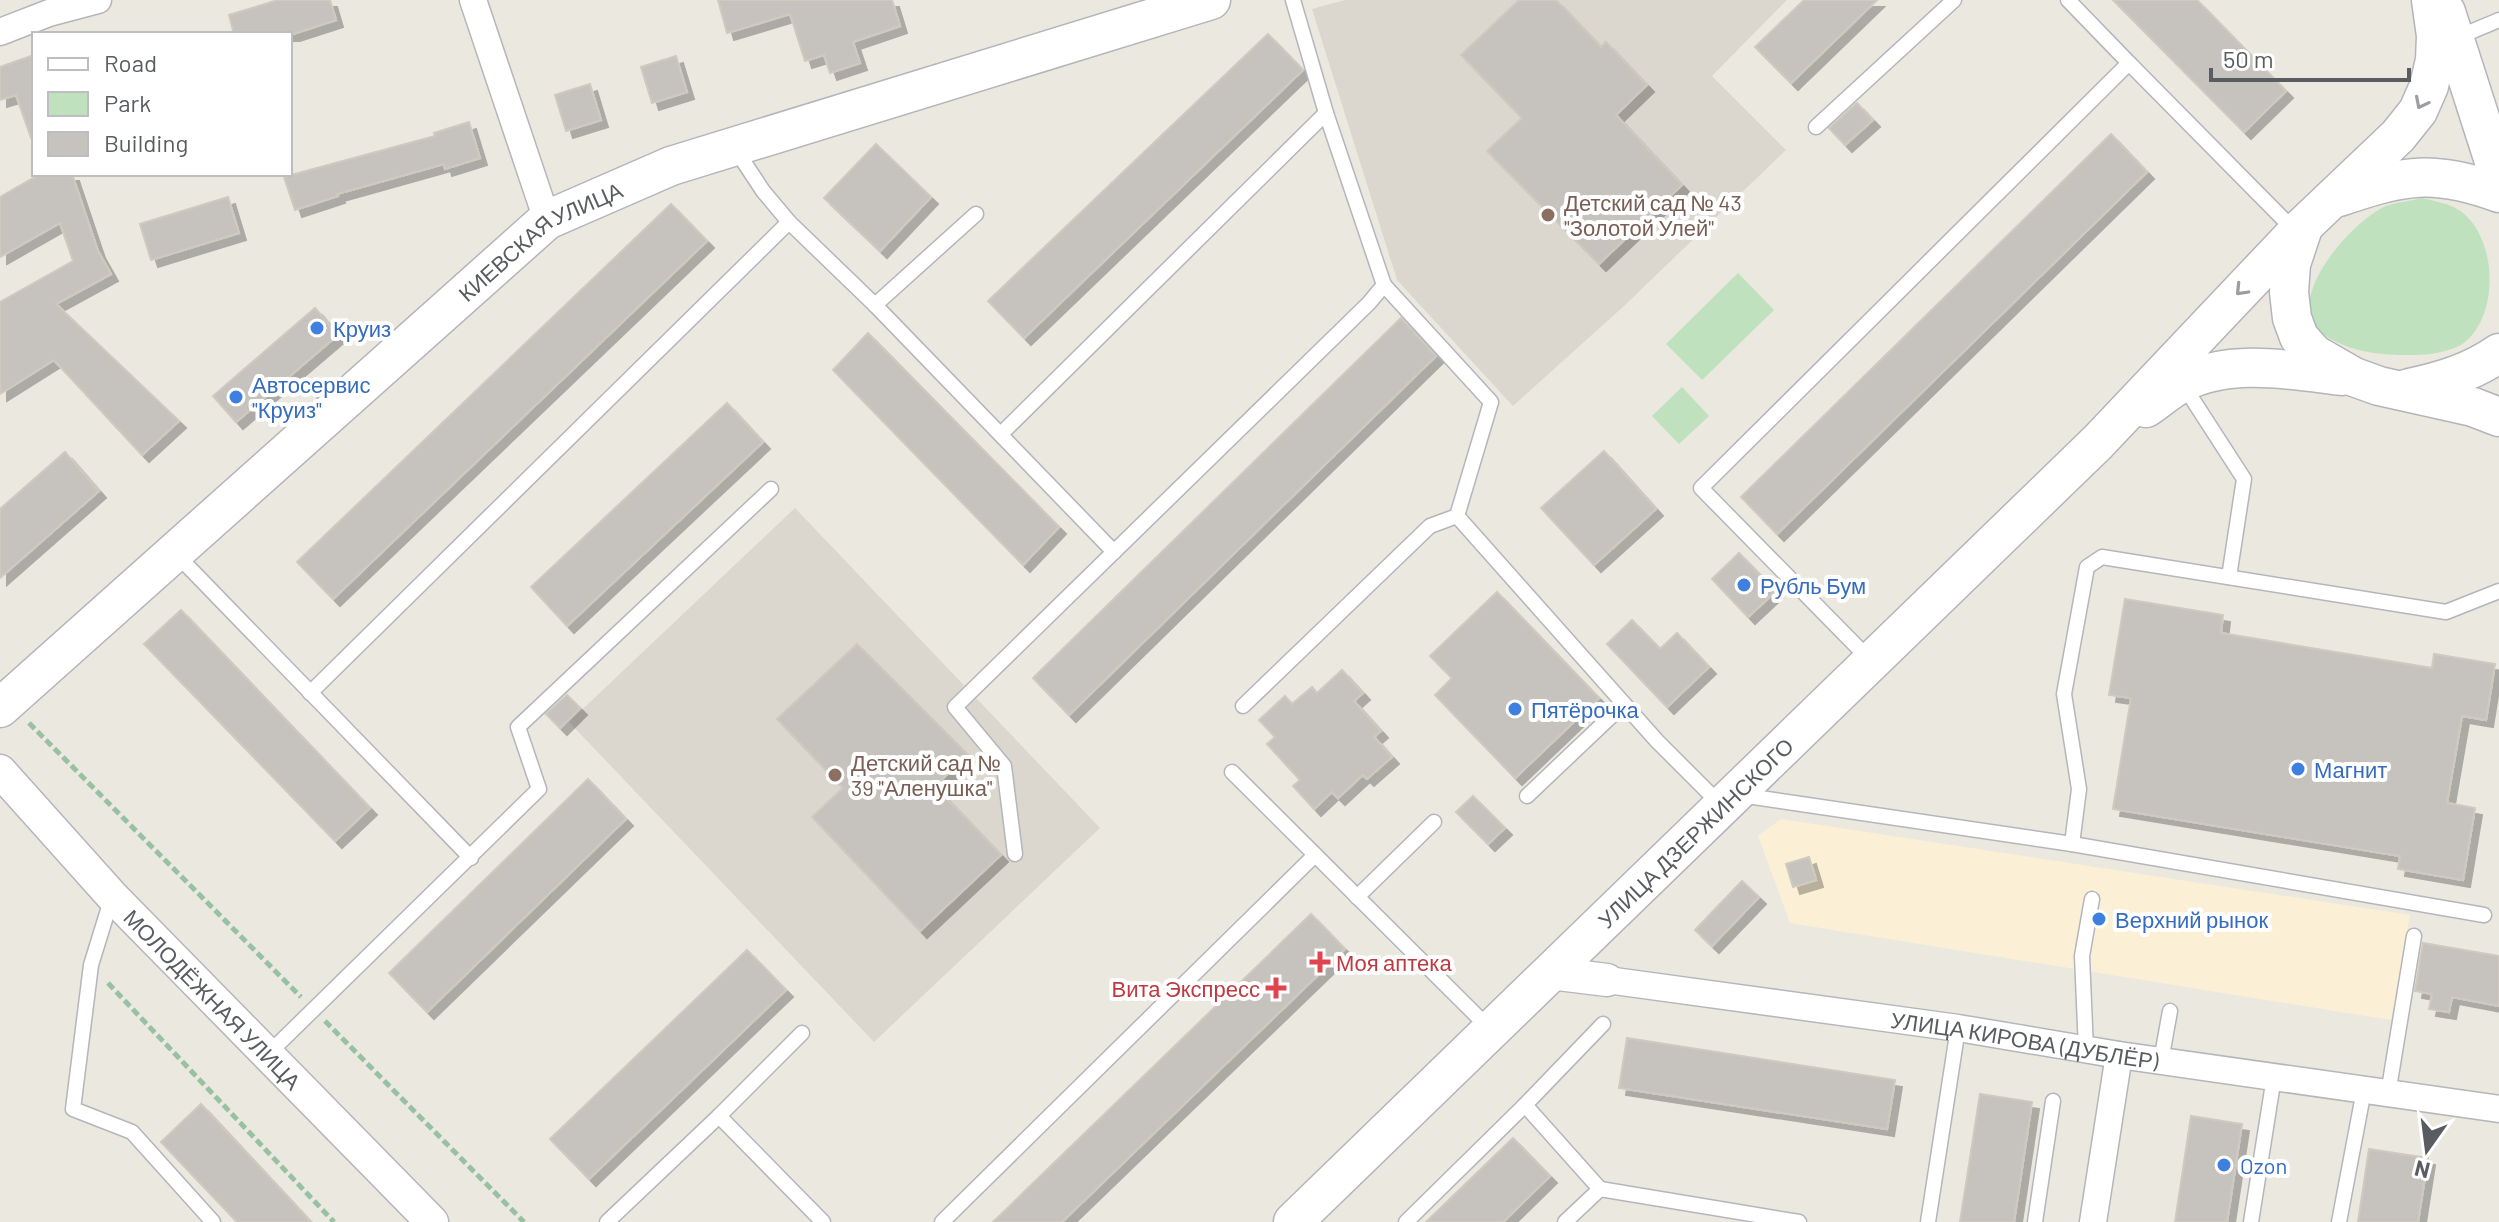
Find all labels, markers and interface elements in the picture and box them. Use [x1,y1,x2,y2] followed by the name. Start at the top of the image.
[32,32,292,176] legend
[2211,32,2409,82] scale bar
[2223,44,2274,73] text: 50 m
[104,48,157,77] text: Road
[104,88,151,117] text: Park
[2415,94,2430,109] one-way arrow
[104,128,188,157] text: Building
[453,176,626,306] street label: КИЕВСКАЯ УЛИЦА
[1564,189,1742,240] place label: Детский сад № 43 "Золотой Улей"
[1539,206,1557,224] marker: Детский сад № 43 "Золотой Улей"
[2236,280,2250,295] one-way arrow
[333,315,391,342] place label: Круиз
[308,319,326,337] marker: Круиз
[252,371,370,423] place label: Автосервис "Круиз"
[227,388,245,406] marker: Автосервис "Круиз"
[1760,572,1866,599] place label: Рубль Бум
[1735,576,1753,594] marker: Рубль Бум
[1531,696,1640,723] place label: Пятёрочка
[1506,700,1524,718] marker: Пятёрочка
[1592,732,1798,933] street label: УЛИЦА ДЗЕРЖИНСКОГО
[851,749,1001,801] place label: Детский сад № 39 "Аленушка"
[2314,756,2387,782] place label: Магнит
[2289,760,2307,778] marker: Магнит
[826,766,844,784] marker: Детский сад № 39 "Аленушка"
[119,904,307,1094] street label: МОЛОДЁЖНАЯ УЛИЦА
[2115,906,2268,933] place label: Верхний рынок
[2090,910,2108,928] marker: Верхний рынок
[1336,949,1452,975] place label: Моя аптека
[1311,953,1329,971] marker: Моя аптека
[1112,975,1260,1002] place label: Вита Экспресс
[1267,979,1285,997] marker: Вита Экспресс
[1889,1006,2161,1074] street label: УЛИЦА КИРОВА (ДУБЛЁР)
[2387,1110,2467,1190] north arrow
[2240,1152,2287,1178] place label: Ozon
[2215,1156,2233,1174] marker: Ozon
[2412,1156,2432,1185] text: N

